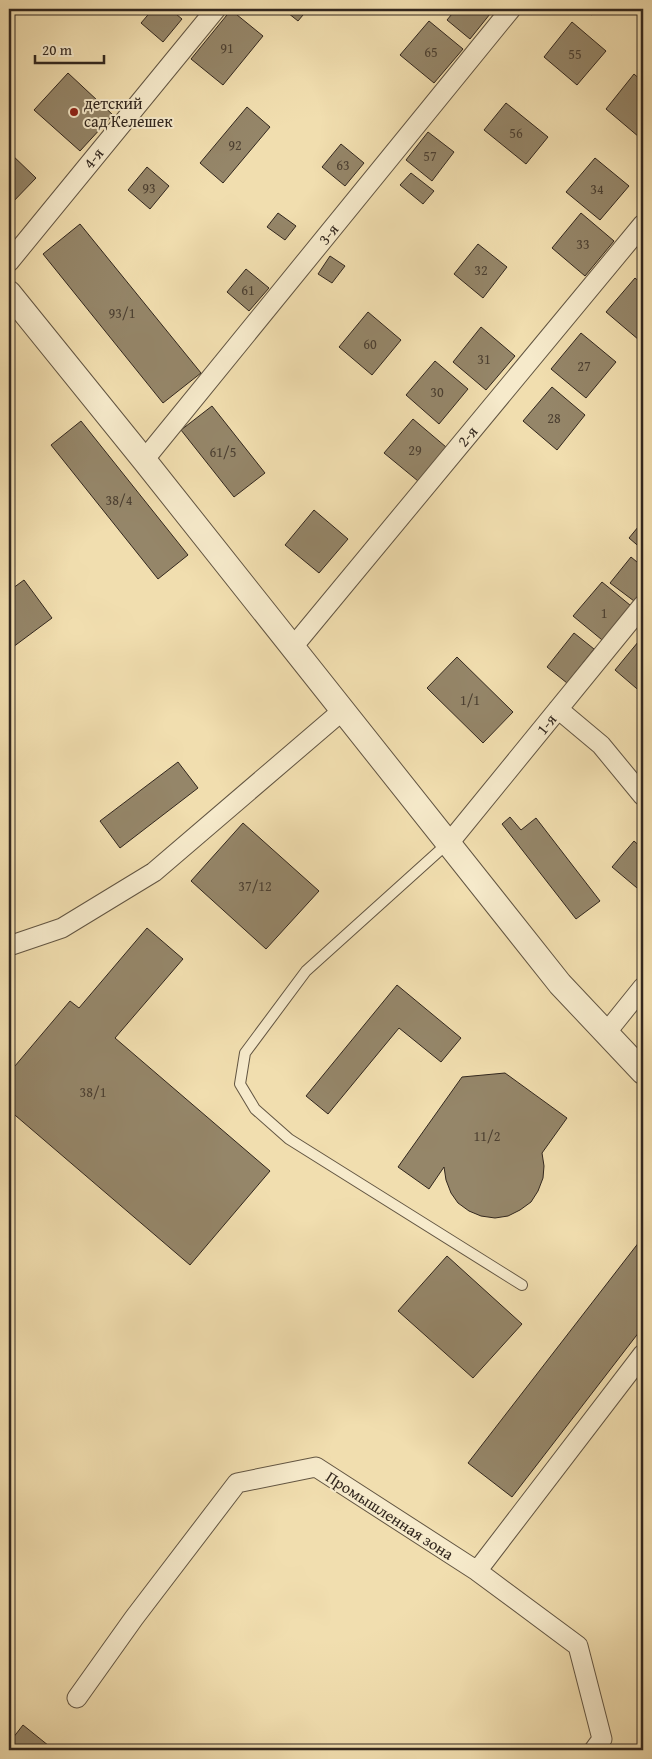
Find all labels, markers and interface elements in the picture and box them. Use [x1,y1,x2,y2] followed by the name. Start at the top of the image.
[35,32,104,64] scale bar
[220,38,234,58] house number: 91
[42,39,73,60] text: 20 m
[424,42,438,62] house number: 65
[568,44,582,64] house number: 55
[84,91,173,133] place label: детский сад Келешек
[68,106,80,118] marker: детский сад Келешек
[509,123,523,143] house number: 56
[228,135,242,155] house number: 92
[77,142,109,174] street label: 4-я
[423,146,437,166] house number: 57
[336,155,350,175] house number: 63
[142,178,156,198] house number: 93
[590,179,604,199] house number: 34
[312,218,344,250] street label: 3-я
[576,234,590,254] house number: 33
[474,260,488,280] house number: 32
[241,280,255,300] house number: 61
[109,303,135,323] house number: 93/1
[363,334,377,354] house number: 60
[477,349,491,369] house number: 31
[577,356,591,376] house number: 27
[430,382,444,402] house number: 30
[547,408,561,428] house number: 28
[451,420,483,452] street label: 2-я
[408,440,422,460] house number: 29
[210,442,236,462] house number: 61/5
[106,490,133,510] house number: 38/4
[601,603,607,623] house number: 1
[460,690,480,710] house number: 1/1
[530,708,562,740] street label: 1-я
[238,876,272,896] house number: 37/12
[80,1082,106,1102] house number: 38/1
[474,1126,500,1146] house number: 11/2
[321,1465,459,1566] street label: Промышленная зона

